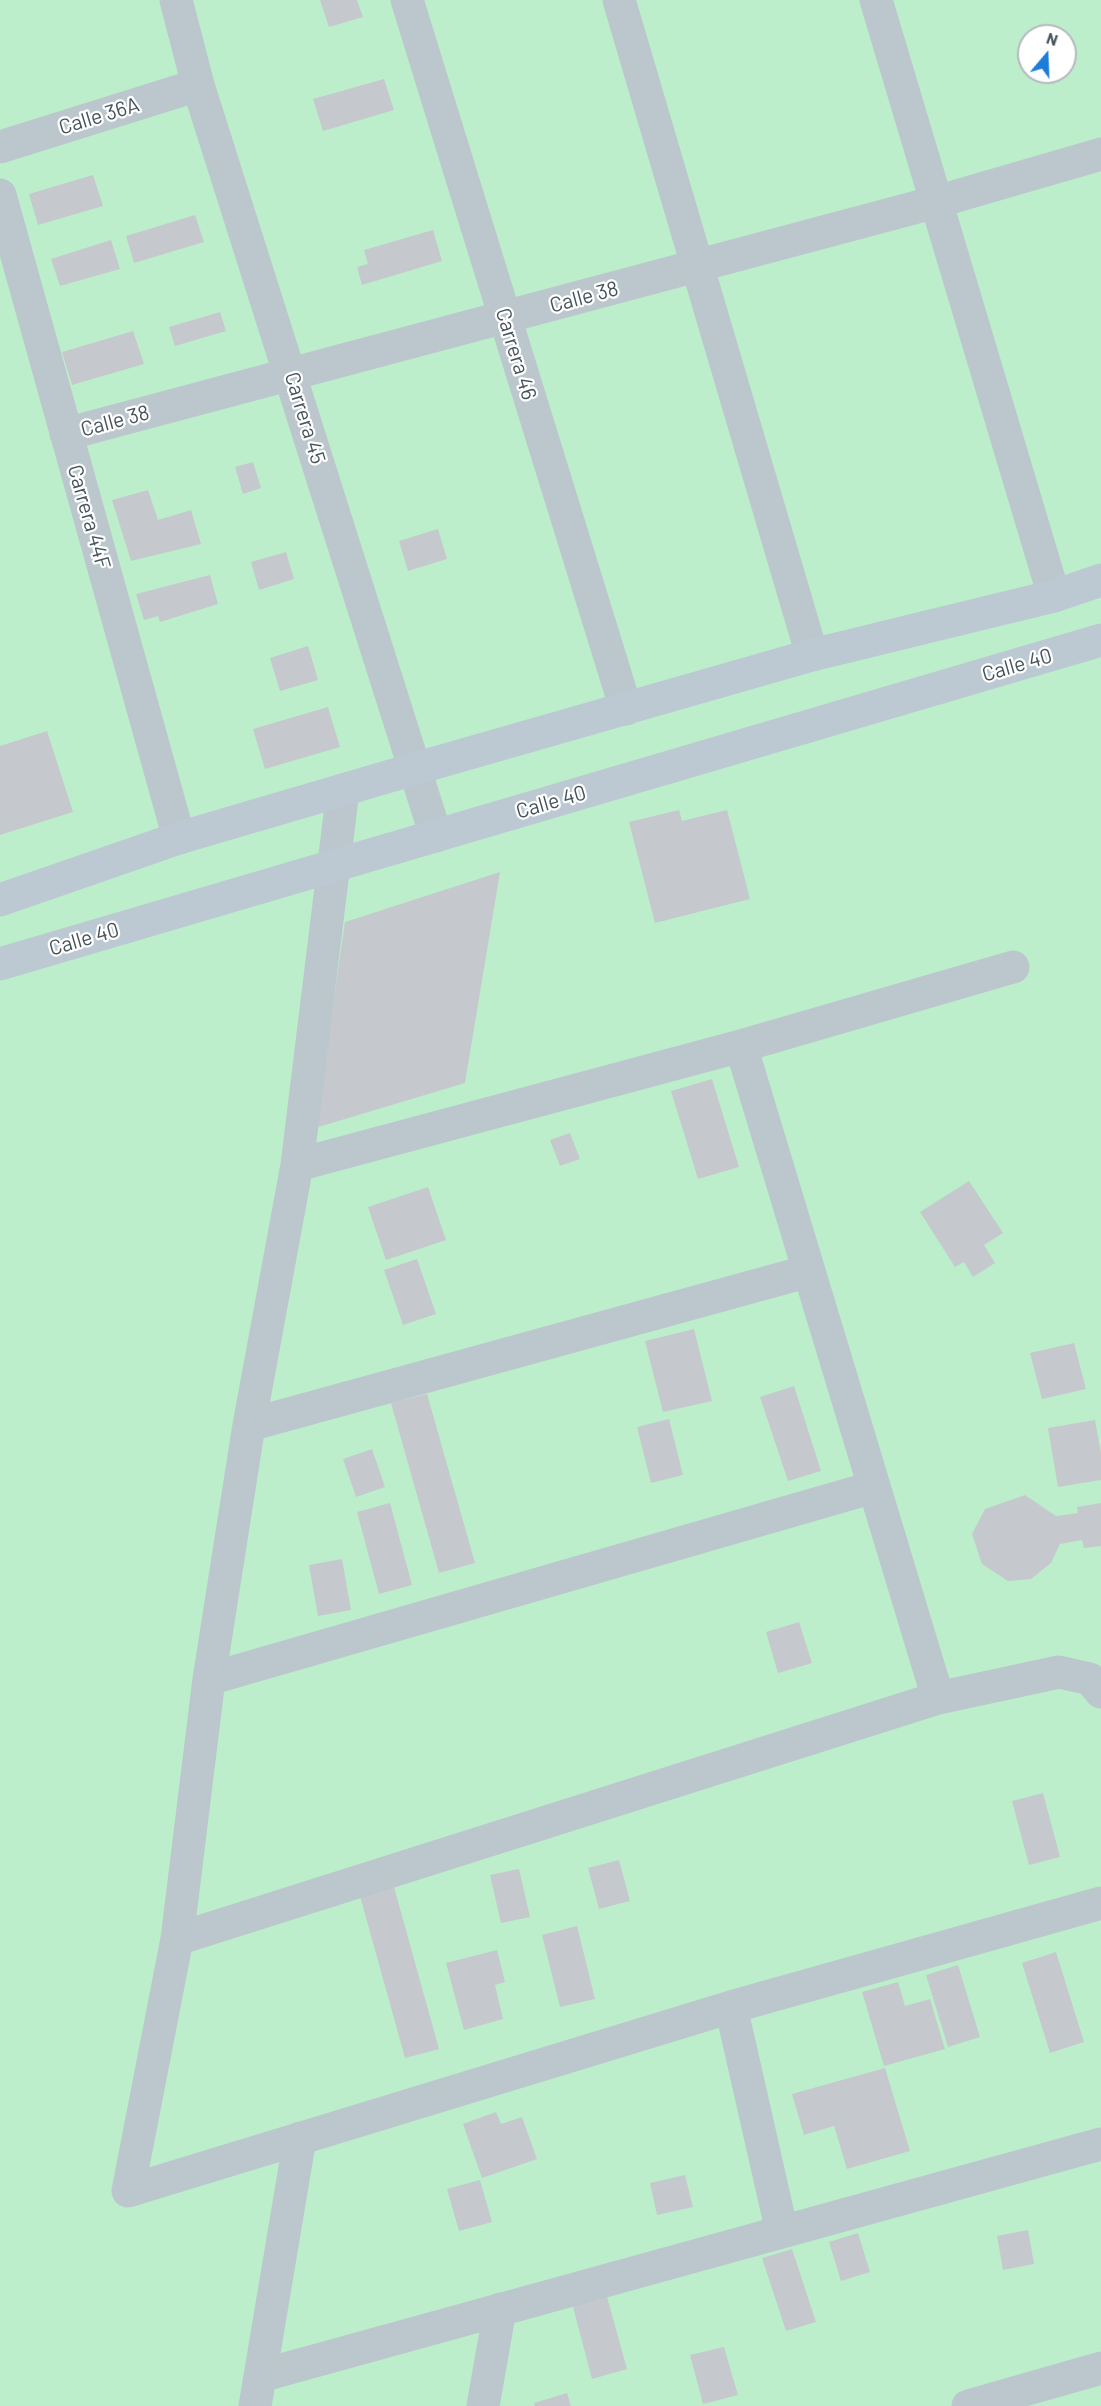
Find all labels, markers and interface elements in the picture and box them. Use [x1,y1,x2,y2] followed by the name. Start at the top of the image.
[1017,24,1077,84] north arrow
[1044,28,1060,49] text: N
[56,92,142,140] street label: Calle 36A
[547,276,621,318] street label: Calle 38
[490,305,542,403] street label: Carrera 46
[279,369,331,467] street label: Carrera 45
[78,400,152,442] street label: Calle 38
[62,462,116,572] street label: Carrera 44F
[979,643,1055,687] street label: Calle 40
[513,780,589,824] street label: Calle 40
[46,917,122,961] street label: Calle 40

